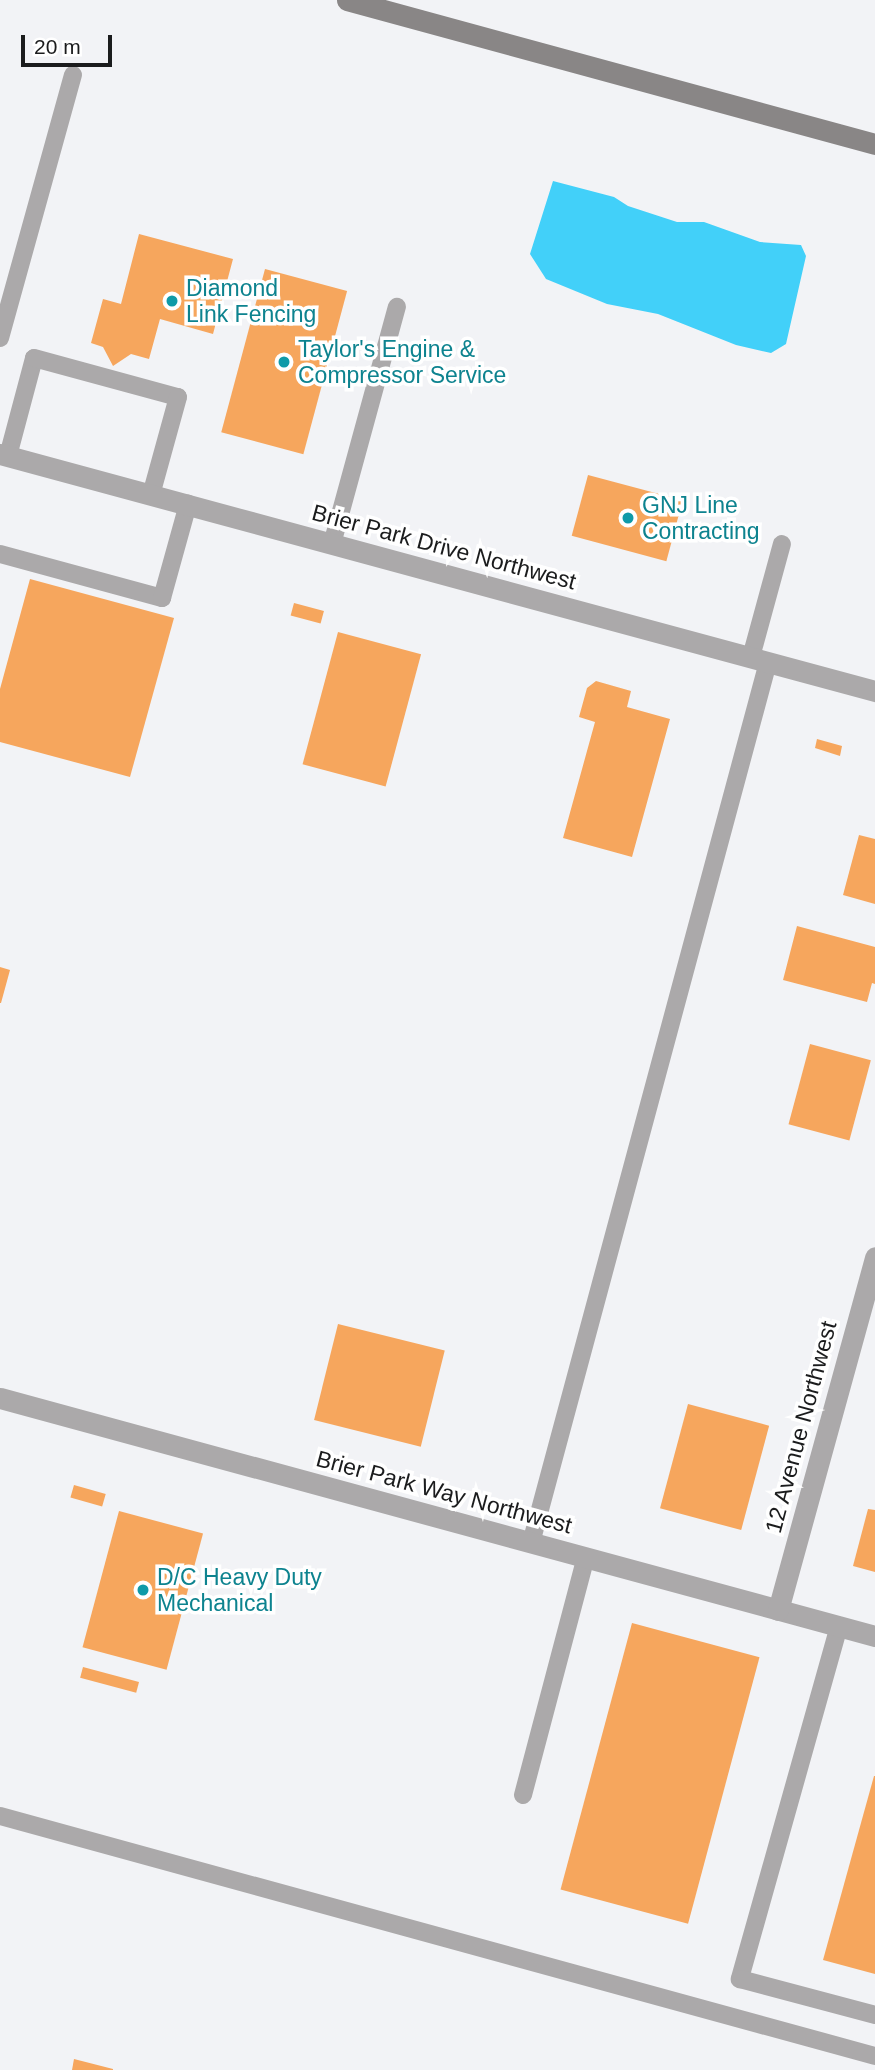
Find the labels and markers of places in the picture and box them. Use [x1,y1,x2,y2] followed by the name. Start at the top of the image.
[186,274,316,328] place label: Diamond Link Fencing
[164,293,180,309] marker: Diamond Link Fencing
[298,335,506,389] place label: Taylor's Engine & Compressor Service
[276,354,292,370] marker: Taylor's Engine & Compressor Service
[642,491,760,545] place label: GNJ Line Contracting
[620,510,636,526] marker: GNJ Line Contracting
[157,1563,322,1617] place label: D/C Heavy Duty Mechanical
[135,1582,151,1598] marker: D/C Heavy Duty Mechanical

